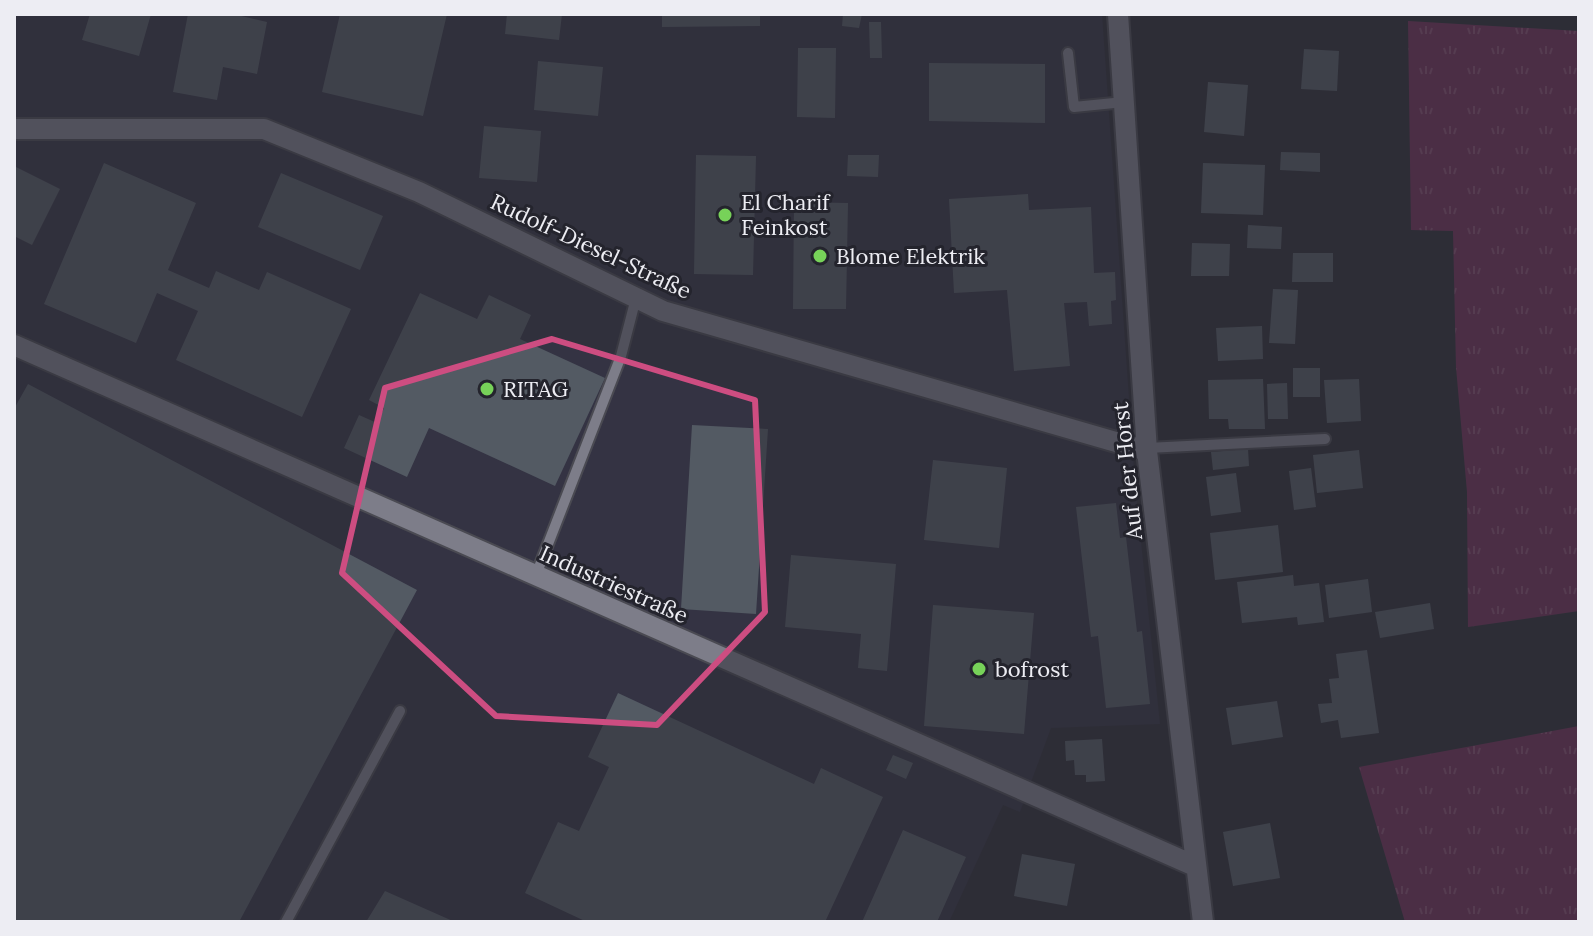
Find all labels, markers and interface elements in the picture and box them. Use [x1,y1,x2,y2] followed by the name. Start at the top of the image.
[486,187,696,305] street label: Rudolf-Diesel-Straße
[741,188,831,241] place label: El Charif Feinkost
[716,206,734,224] marker: El Charif Feinkost
[836,242,985,270] place label: Blome Elektrik
[811,247,829,265] marker: Blome Elektrik
[503,375,568,403] place label: RITAG
[478,380,496,398] marker: RITAG
[1106,400,1148,542] street label: Auf der Horst
[535,539,693,629] street label: Industriestraße
[995,655,1069,683] place label: bofrost
[970,660,988,678] marker: bofrost

